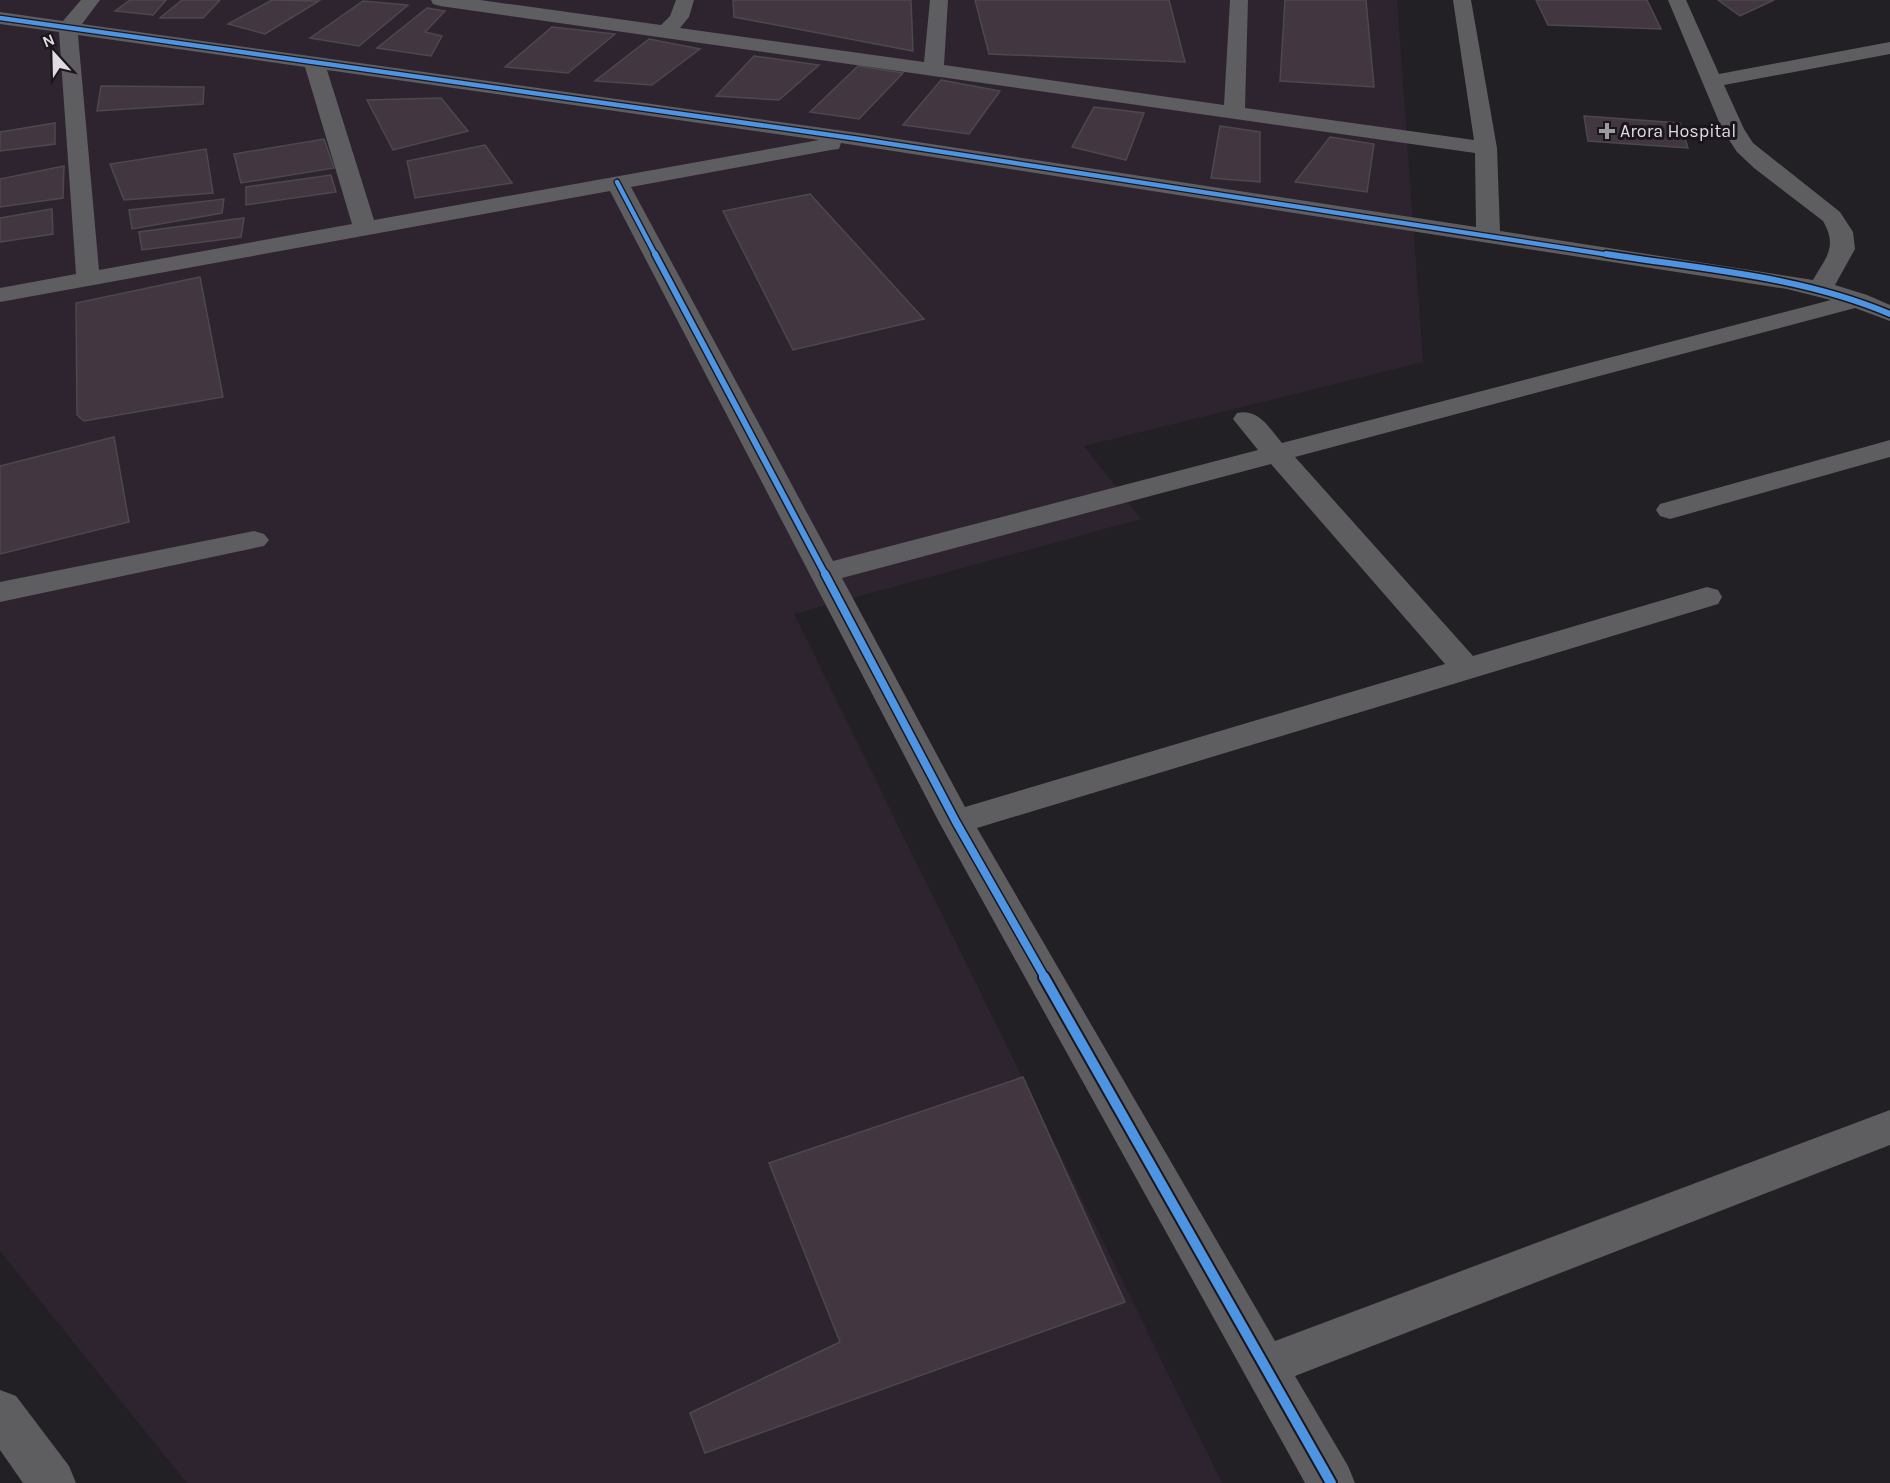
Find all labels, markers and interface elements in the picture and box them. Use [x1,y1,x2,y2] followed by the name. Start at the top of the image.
[24,24,84,84] north arrow
[40,30,57,52] text: N
[1620,120,1736,142] place label: Arora Hospital
[1598,122,1616,140] marker: Arora Hospital

